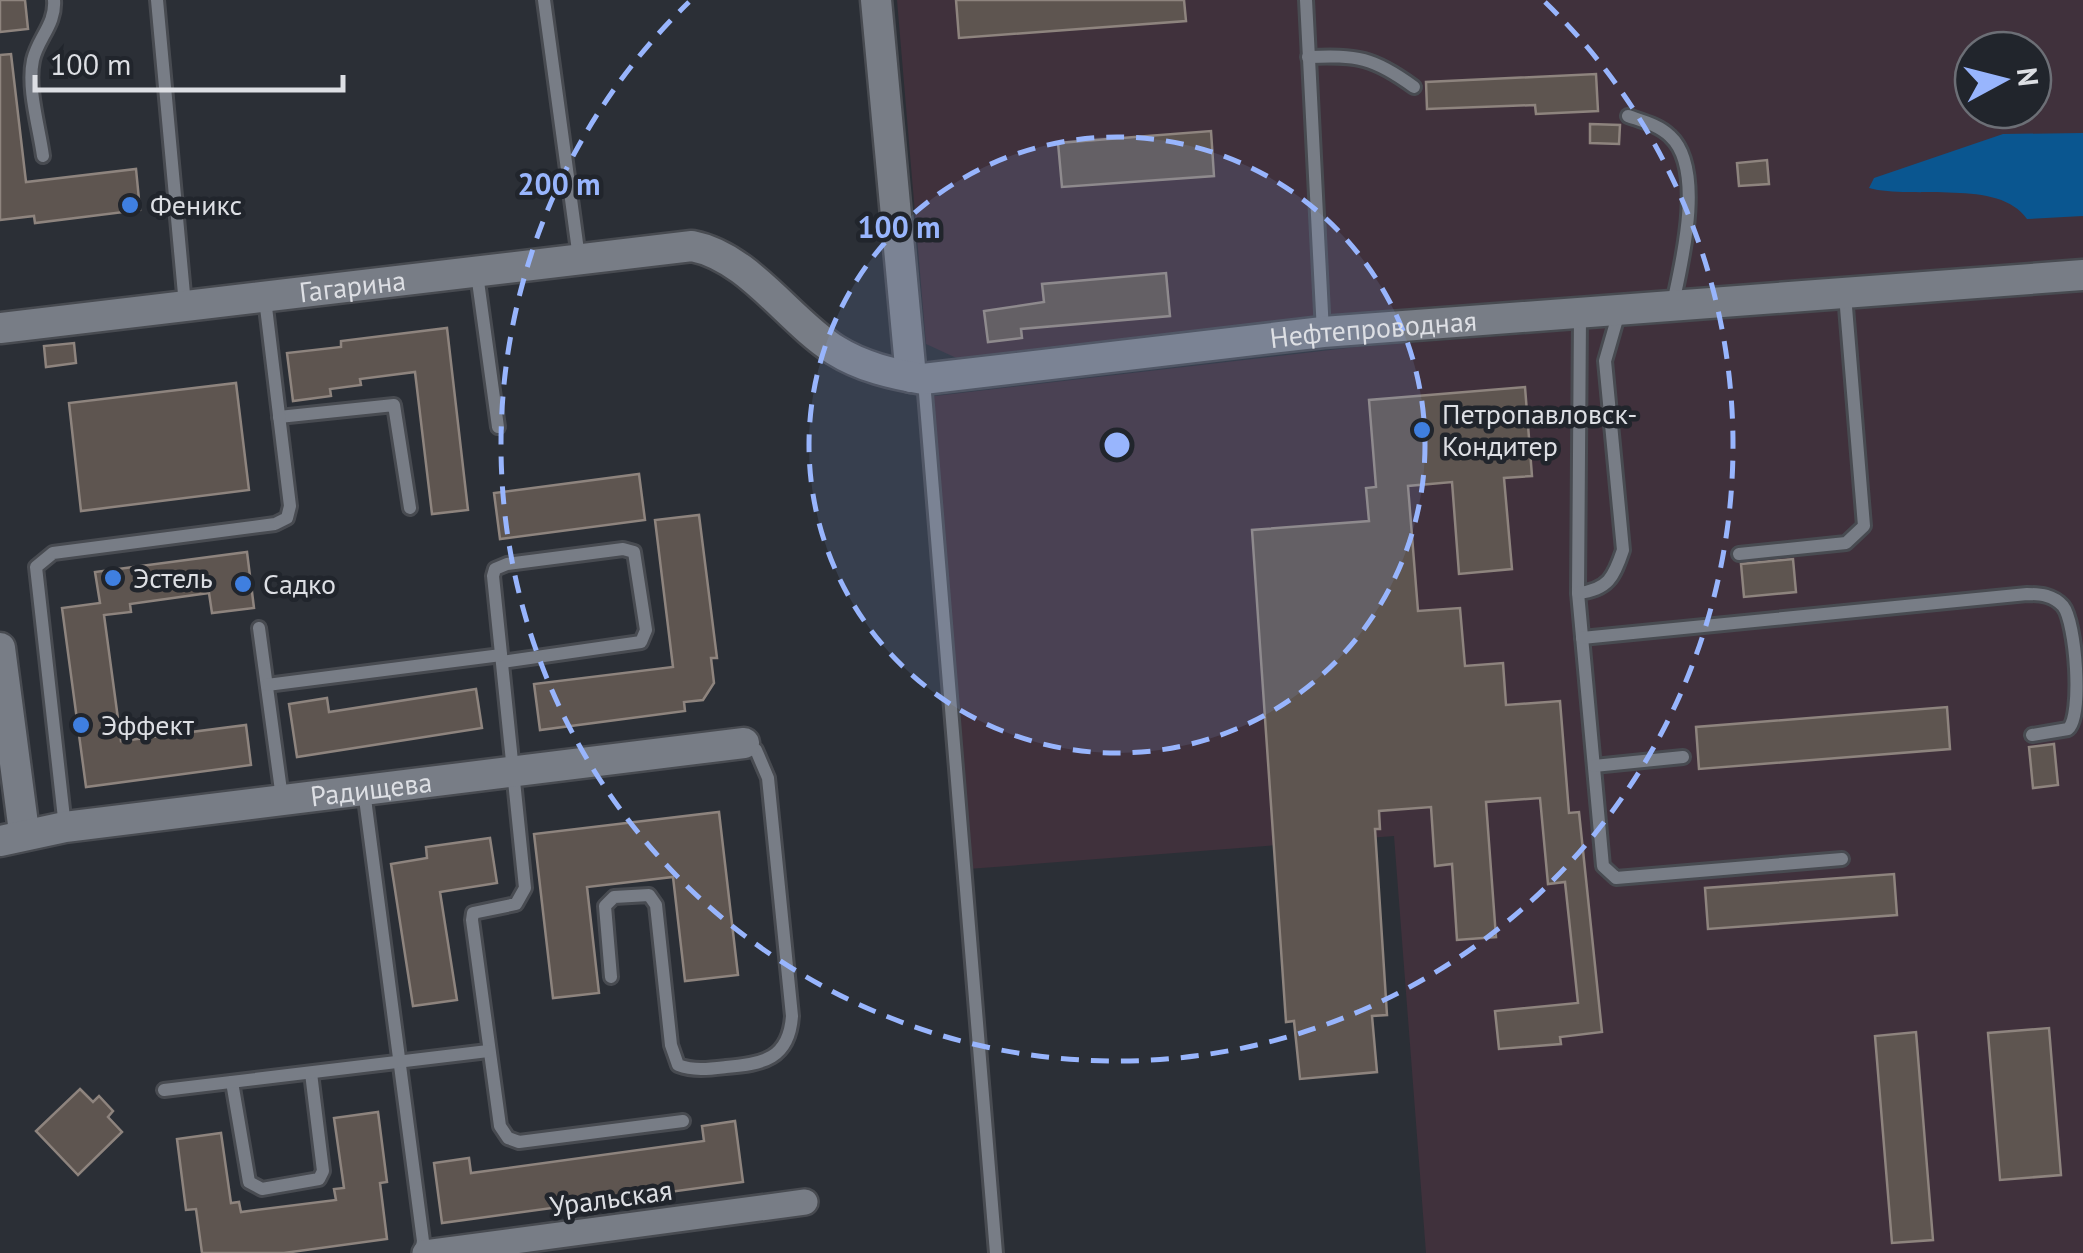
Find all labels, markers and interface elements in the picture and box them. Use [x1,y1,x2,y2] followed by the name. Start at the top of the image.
[35,30,342,92] scale bar
[1953,30,2053,130] north arrow
[50,44,131,83] text: 100 m
[2009,66,2048,88] text: N
[518,164,600,203] text: 200 m
[150,186,242,223] place label: Феникс
[119,194,141,216] marker: Феникс
[858,207,940,246] text: 100 m
[297,261,408,310] street label: Гагарина
[1268,302,1478,356] street label: Нефтепроводная
[1442,395,1637,464] place label: Петропавловск- Кондитер
[1411,419,1433,441] marker: Петропавловск- Кондитер
[1099,427,1135,463] centre of rings
[133,559,213,596] place label: Эстель
[263,565,336,602] place label: Садко
[102,567,124,589] marker: Эстель
[232,573,254,595] marker: Садко
[101,706,195,743] place label: Эффект
[70,714,92,736] marker: Эффект
[308,763,434,814] street label: Радищева
[547,1171,674,1224] street label: Уральская

